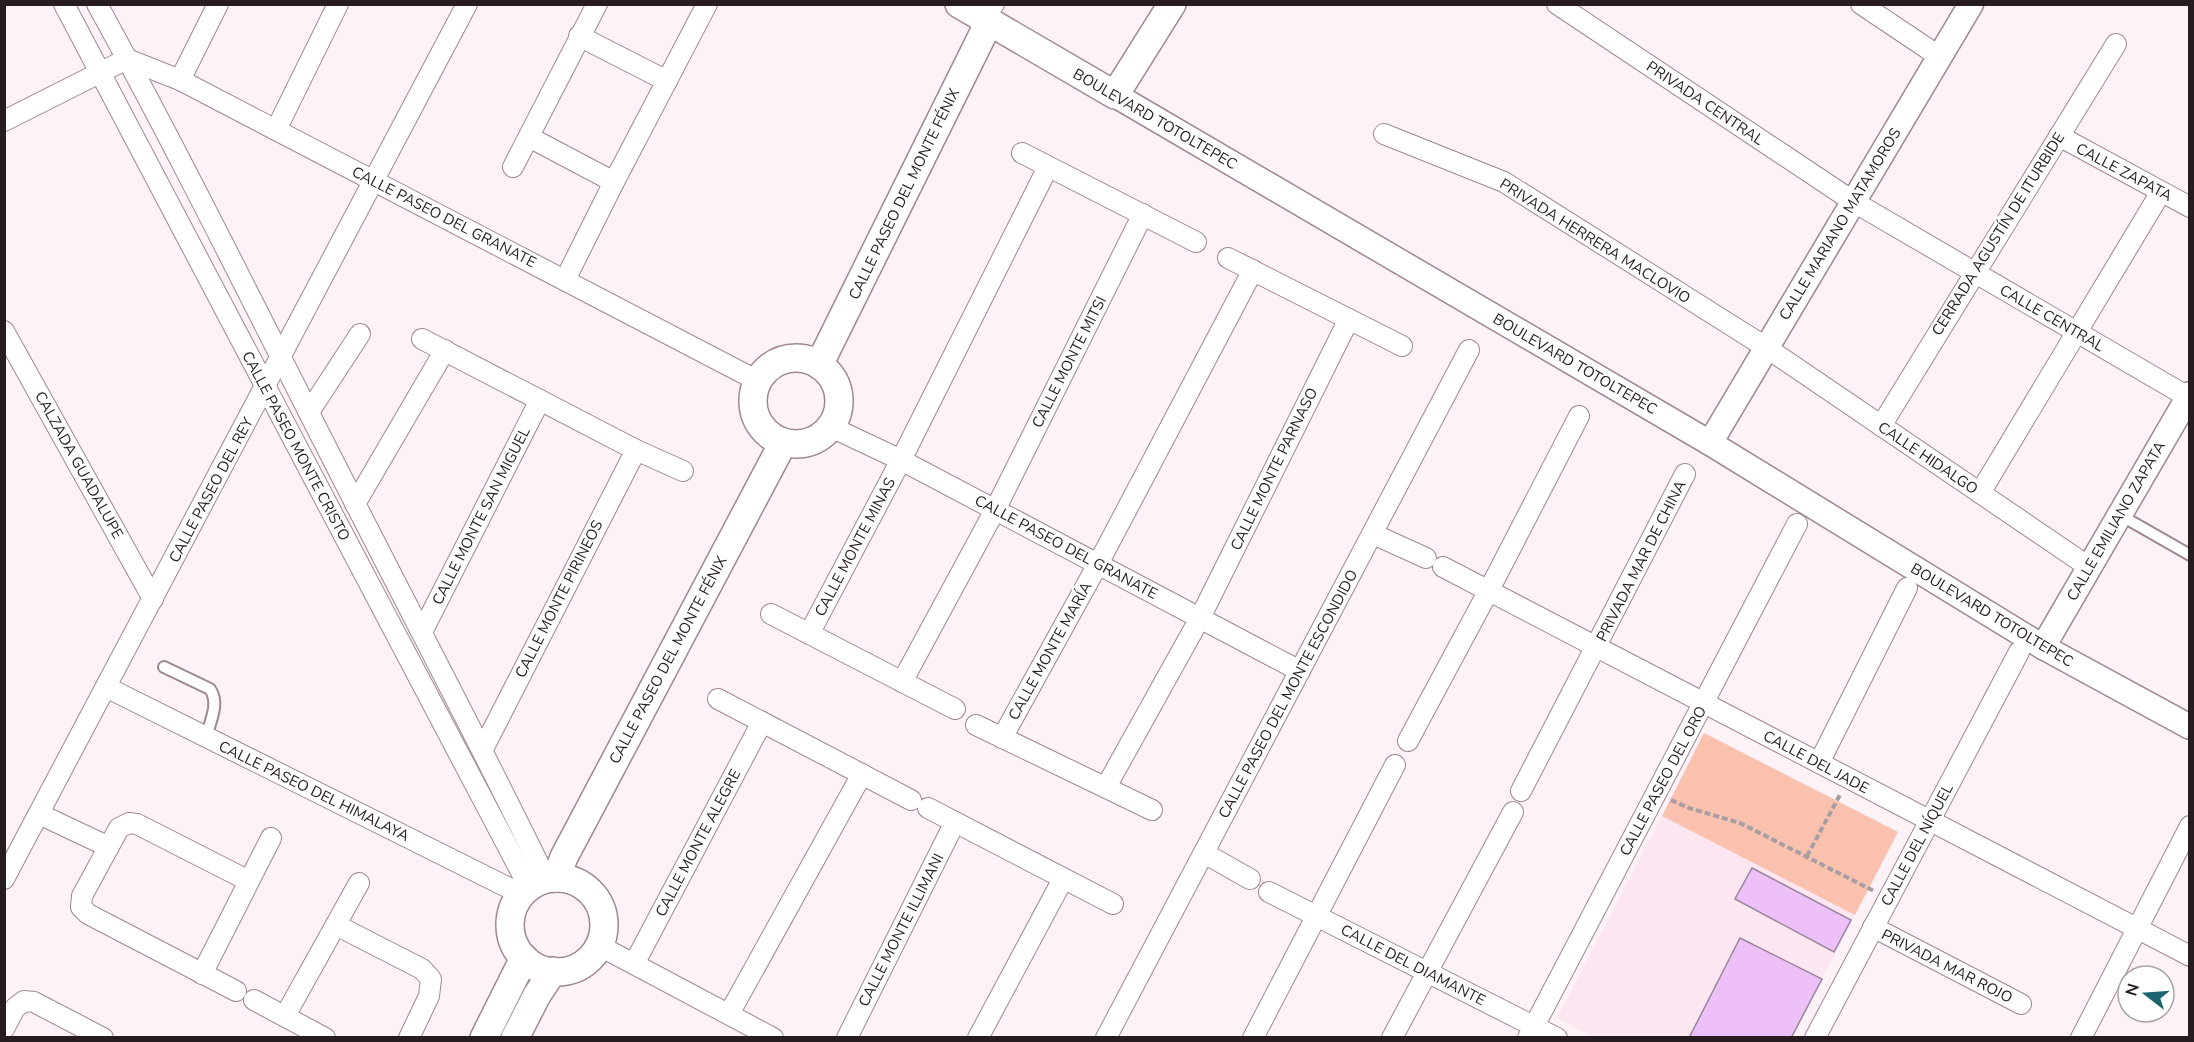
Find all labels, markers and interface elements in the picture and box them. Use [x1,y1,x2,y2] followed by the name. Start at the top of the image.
[1642,56,1768,150] street label: PRIVADA CENTRAL
[1069,64,1241,174] street label: BOULEVARD TOTOLTEPEC
[844,85,964,303] street label: CALLE PASEO DEL MONTE FÉNIX
[1774,124,1906,324] street label: CALLE MARIANO MATAMOROS
[1927,129,2069,339] street label: CERRADA AGUSTÍN DE ITURBIDE
[2072,138,2176,206] street label: CALLE ZAPATA
[348,162,540,272] street label: CALLE PASEO DEL GRANATE
[1496,174,1694,308] street label: PRIVADA HERRERA MACLOVIO
[1996,280,2108,356] street label: CALLE CENTRAL
[1027,293,1111,431] street label: CALLE MONTE MITSI
[1489,309,1661,419] street label: BOULEVARD TOTOLTEPEC
[237,348,355,544] street label: CALLE PASEO MONTE CRISTO
[1226,384,1322,554] street label: CALLE MONTE PARNASO
[30,388,128,542] street label: CALZADA GUADALUPE
[164,413,258,566] street label: CALLE PASEO DEL REY
[1874,417,1982,499] street label: CALLE HIDALGO
[427,424,535,608] street label: CALLE MONTE SAN MIGUEL
[2062,438,2170,604] street label: CALLE EMILIANO ZAPATA
[810,474,900,620] street label: CALLE MONTE MINAS
[1592,477,1690,645] street label: PRIVADA MAR DE CHINA
[971,490,1161,604] street label: CALLE PASEO DEL GRANATE
[510,517,608,681] street label: CALLE MONTE PIRINEOS
[605,552,732,767] street label: CALLE PASEO DEL MONTE FÉNIX
[1907,558,2077,672] street label: BOULEVARD TOTOLTEPEC
[1214,566,1362,822] street label: CALLE PASEO DEL MONTE ESCONDIDO
[1004,578,1096,724] street label: CALLE MONTE MARÍA
[1615,703,1711,859] street label: CALLE PASEO DEL ORO
[1760,726,1872,798] street label: CALLE DEL JADE
[215,736,413,846] street label: CALLE PASEO DEL HIMALAYA
[651,766,745,920] street label: CALLE MONTE ALEGRE
[1876,780,1958,910] street label: CALLE DEL NÍQUEL
[854,850,948,1010] street label: CALLE MONTE ILLIMANI
[1337,920,1489,1010] street label: CALLE DEL DIAMANTE
[1878,924,2016,1008] street label: PRIVADA MAR ROJO
[2116,964,2176,1024] north arrow
[2120,981,2145,999] text: N

